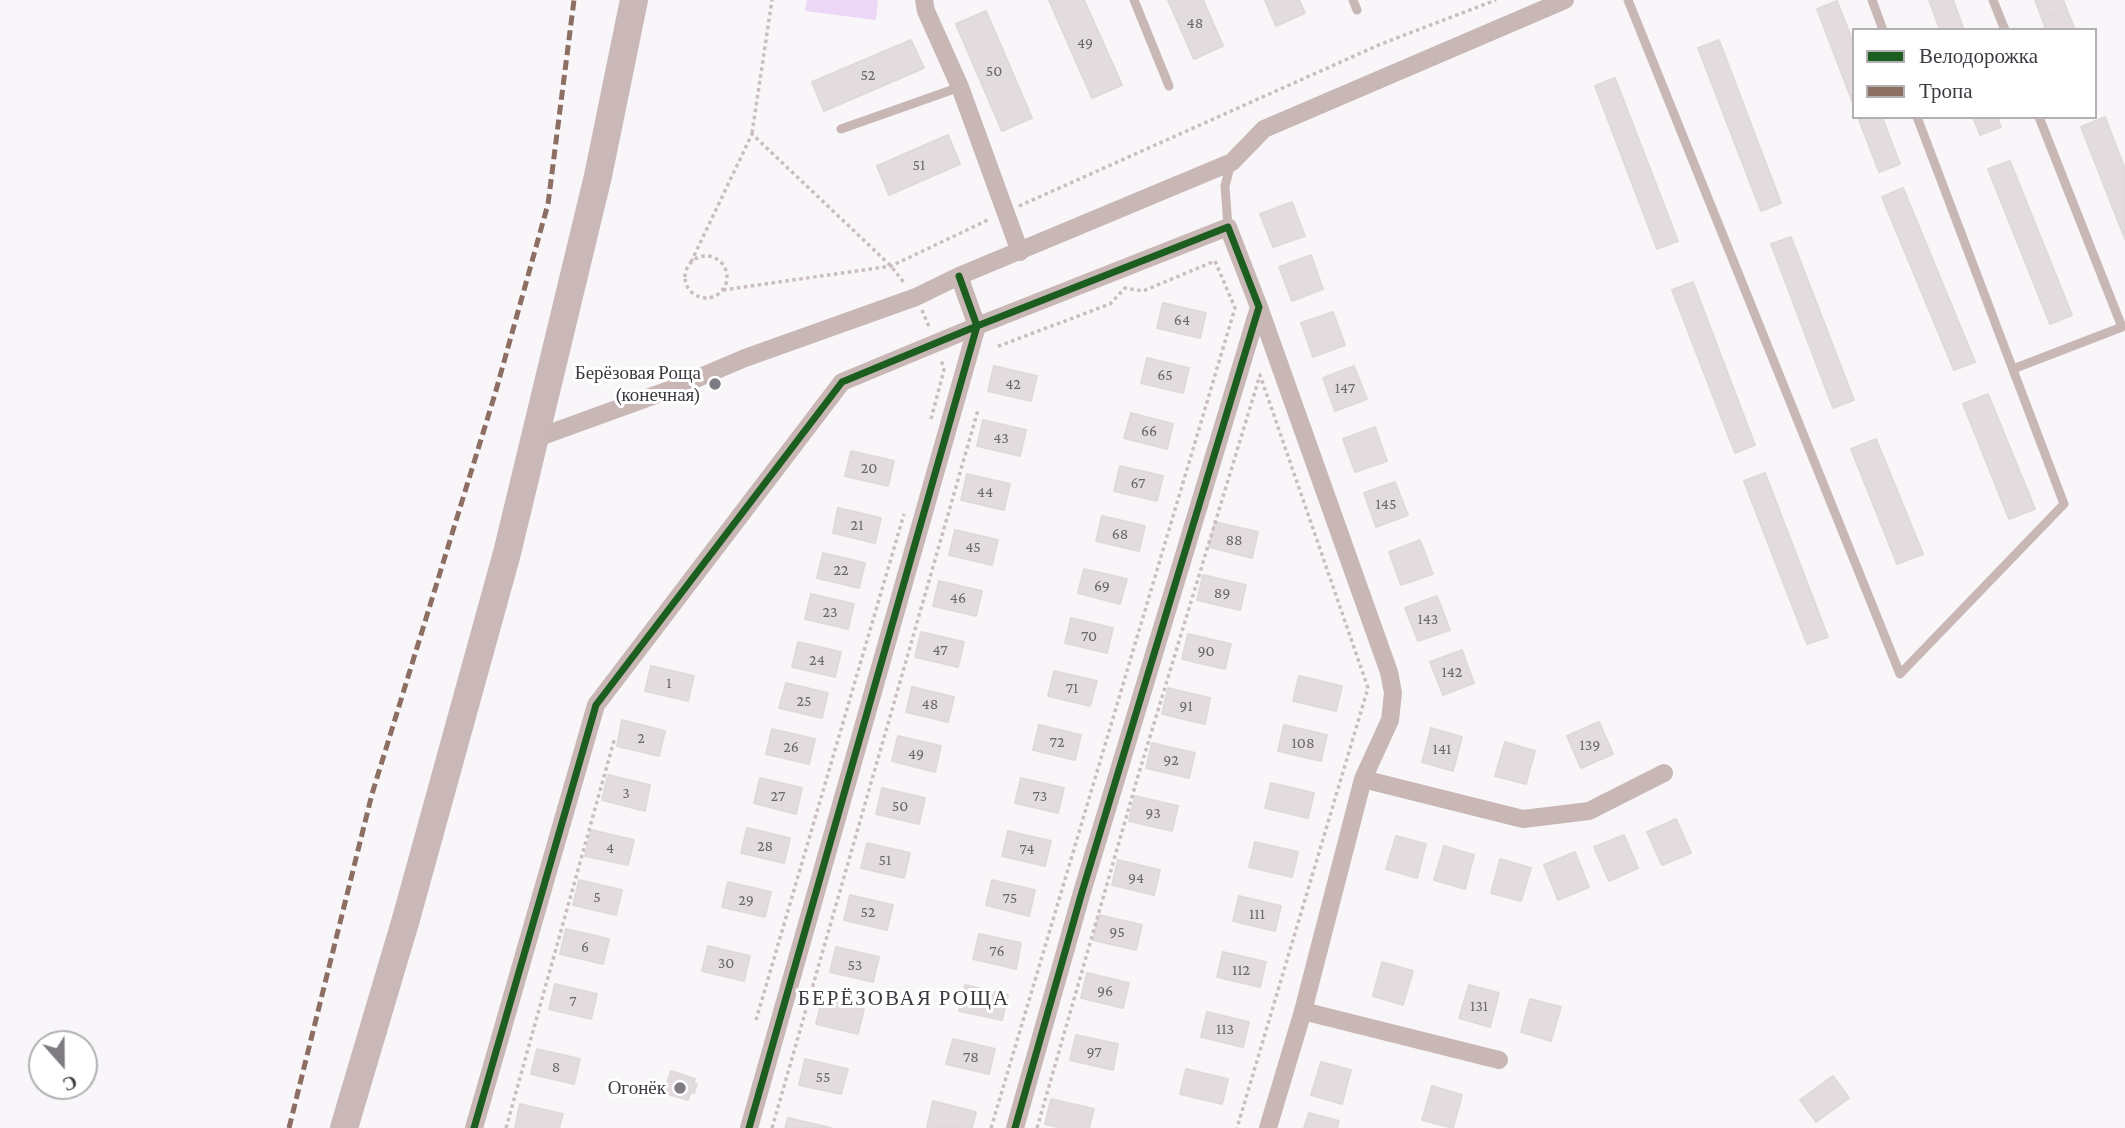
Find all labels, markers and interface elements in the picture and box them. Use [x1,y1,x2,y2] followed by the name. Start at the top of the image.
[1187,13,1203,33] house number: 48
[1852,28,2097,119] legend
[1077,33,1093,53] house number: 49
[1919,44,2038,68] text: Велодорожка
[986,61,1002,81] house number: 50
[861,65,875,85] house number: 52
[1919,79,1973,103] text: Тропа
[913,155,925,175] house number: 51
[1174,310,1190,330] house number: 64
[575,362,701,406] place label: Берёзовая Роща (конечная)
[1157,365,1173,385] house number: 65
[1005,374,1021,394] house number: 42
[707,376,723,392] marker: Берёзовая Роща (конечная)
[1335,378,1355,398] house number: 147
[1141,421,1157,441] house number: 66
[993,428,1009,448] house number: 43
[861,458,877,478] house number: 20
[1131,473,1145,493] house number: 67
[977,482,993,502] house number: 44
[1376,494,1396,514] house number: 145
[851,515,863,535] house number: 21
[1112,524,1128,544] house number: 68
[1225,530,1243,550] house number: 88
[965,537,981,557] house number: 45
[833,560,849,580] house number: 22
[1094,576,1110,596] house number: 69
[1214,583,1230,603] house number: 89
[950,588,966,608] house number: 46
[822,602,838,622] house number: 23
[1418,609,1438,629] house number: 143
[1081,626,1097,646] house number: 70
[932,640,948,660] house number: 47
[1197,641,1215,661] house number: 90
[809,650,825,670] house number: 24
[1442,662,1462,682] house number: 142
[666,673,672,693] house number: 1
[1066,678,1078,698] house number: 71
[796,691,812,711] house number: 25
[922,694,938,714] house number: 48
[1179,696,1193,716] house number: 91
[637,728,645,748] house number: 2
[1050,732,1064,752] house number: 72
[1292,733,1314,753] house number: 108
[1580,735,1600,755] house number: 139
[783,737,799,757] house number: 26
[1433,739,1451,759] house number: 141
[908,744,924,764] house number: 49
[1163,750,1179,770] house number: 92
[622,783,630,803] house number: 3
[771,786,785,806] house number: 27
[1033,786,1047,806] house number: 73
[892,796,908,816] house number: 50
[1145,803,1161,823] house number: 93
[757,836,773,856] house number: 28
[606,838,614,858] house number: 4
[1019,839,1035,859] house number: 74
[879,850,891,870] house number: 51
[1128,868,1144,888] house number: 94
[593,887,601,907] house number: 5
[1003,888,1017,908] house number: 75
[738,890,754,910] house number: 29
[861,902,875,922] house number: 52
[1249,904,1265,924] house number: 111
[1109,922,1125,942] house number: 95
[581,937,589,957] house number: 6
[989,941,1005,961] house number: 76
[718,953,734,973] house number: 30
[848,955,862,975] house number: 53
[1232,960,1250,980] house number: 112
[1097,981,1113,1001] house number: 96
[800,986,1008,1012] district label: БЕРЁЗОВАЯ РОЩА
[569,991,577,1011] house number: 7
[1470,996,1488,1016] house number: 131
[1216,1019,1234,1039] house number: 113
[28,1030,98,1100] north arrow
[1086,1042,1102,1062] house number: 97
[963,1047,979,1067] house number: 78
[552,1057,560,1077] house number: 8
[816,1067,830,1087] house number: 55
[60,1071,80,1095] text: С
[608,1077,666,1099] place label: Огонёк
[672,1080,688,1096] marker: Огонёк

